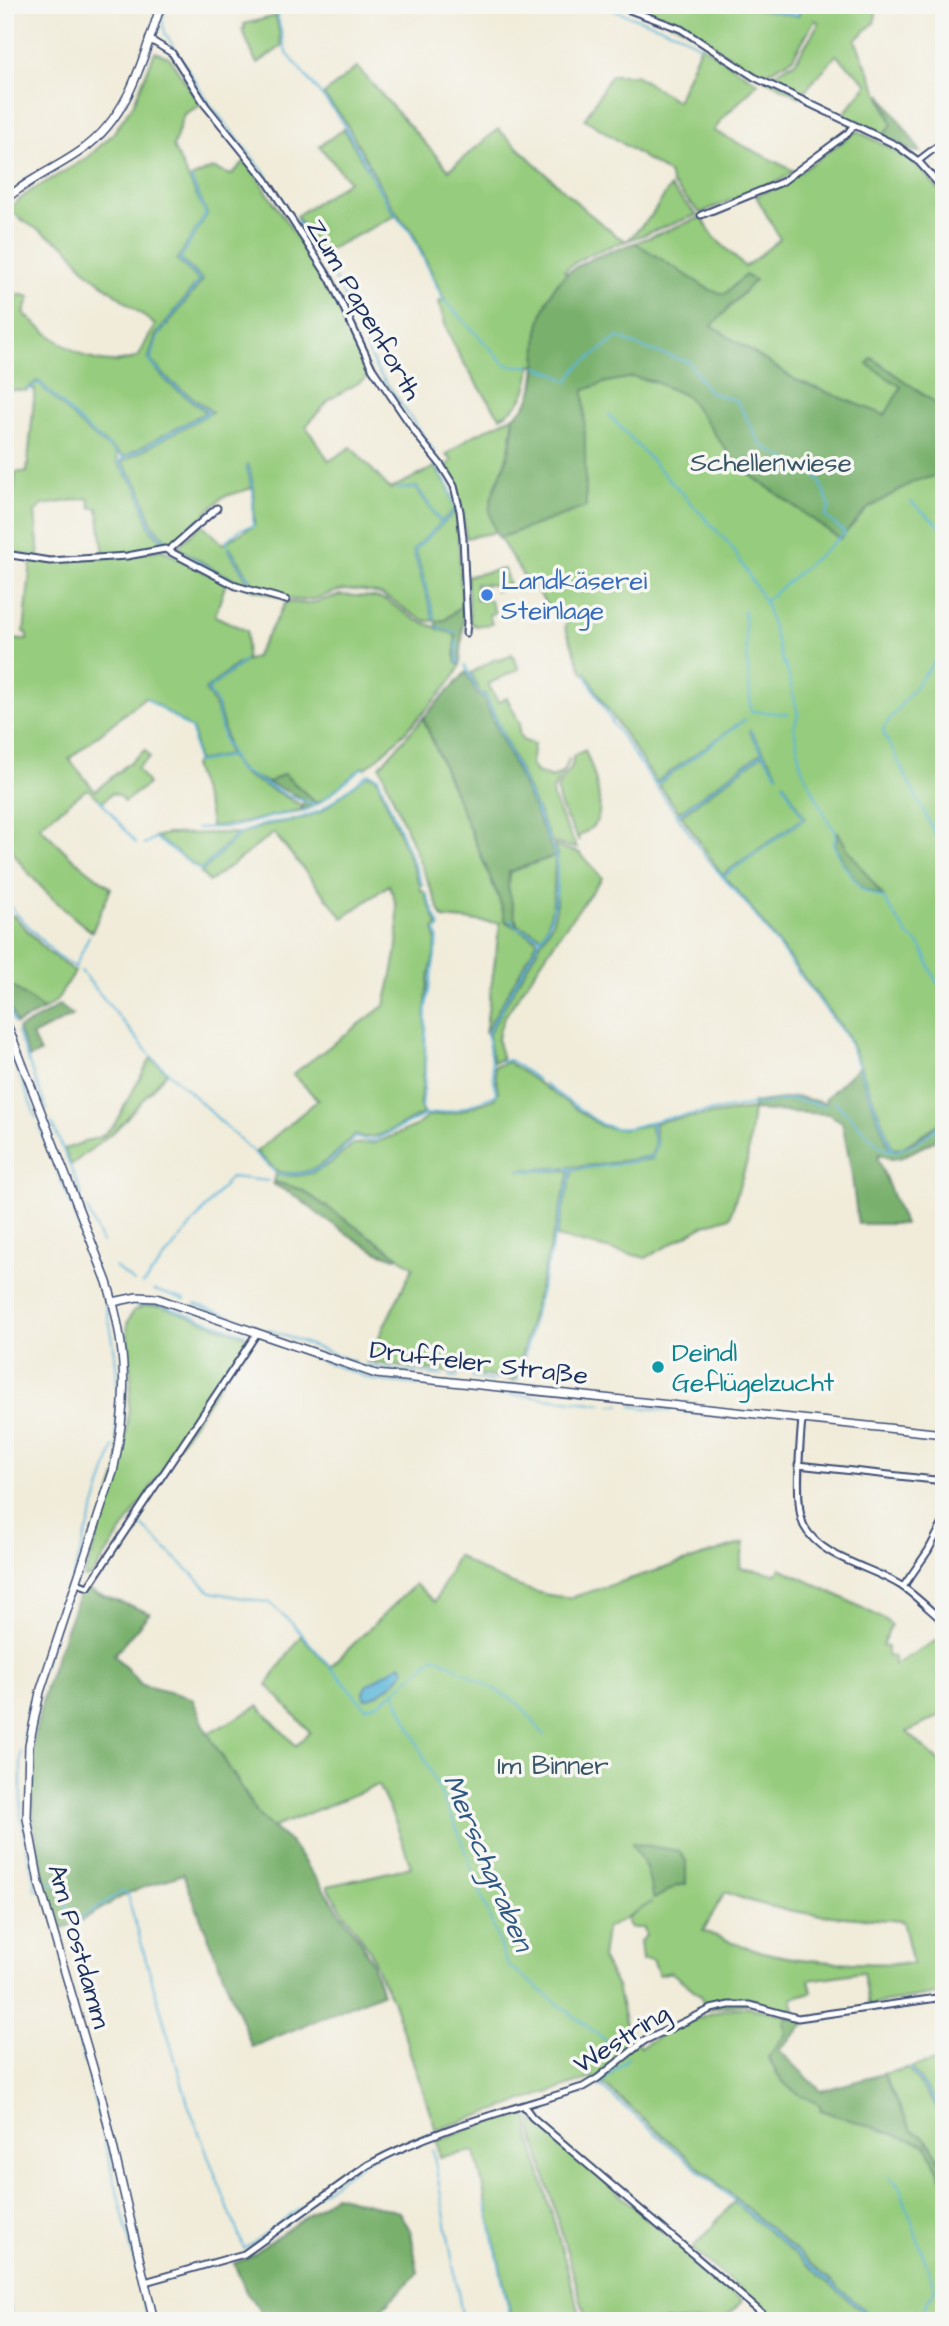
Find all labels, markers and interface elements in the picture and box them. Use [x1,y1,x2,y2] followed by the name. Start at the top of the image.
[298,212,431,407] street label: Zum Papenforth
[690,445,852,481] park label: Schellenwiese
[501,563,647,631] place label: Landkäserei Steinlage
[479,587,495,603] marker: Landkäserei Steinlage
[368,1332,590,1394] street label: Druffeler Straße
[672,1335,835,1403] place label: Deindl Geflügelzucht
[650,1359,666,1375] marker: Deindl Geflügelzucht
[497,1748,609,1784] park label: Im Binner
[432,1768,543,1959] water label: Merschgraben
[38,1860,120,2033] street label: Am Postdamm
[567,1995,677,2084] street label: Westring

